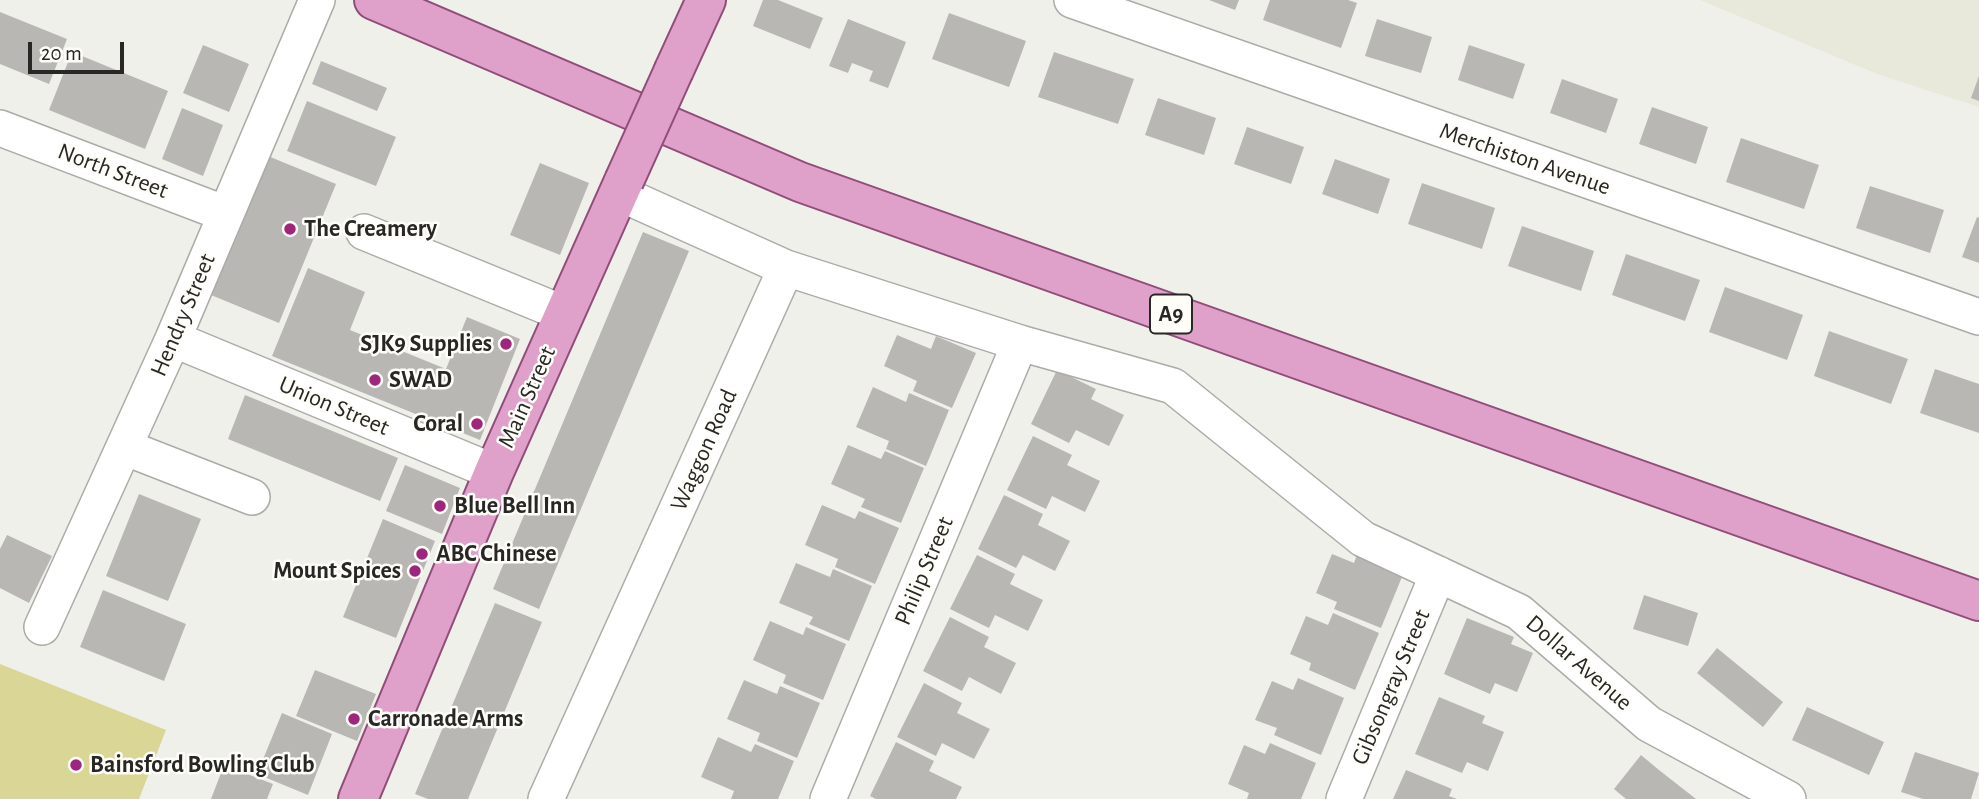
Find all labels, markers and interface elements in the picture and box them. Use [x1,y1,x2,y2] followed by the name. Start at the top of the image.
[32,28,128,72] scale bar
[41,43,82,64] text: 20 m
[1436,116,1614,202] street label: Merchiston Avenue
[54,137,172,205] street label: North Street
[304,215,437,243] place label: The Creamery
[282,221,298,237] marker: The Creamery
[144,249,222,381] street label: Hendry Street
[1150,294,1192,334] road number: A9
[360,330,492,358] place label: SJK9 Supplies
[498,336,514,352] marker: SJK9 Supplies
[492,342,562,452] street label: Main Street
[389,366,452,394] place label: SWAD
[274,370,394,442] street label: Union Street
[367,372,383,388] marker: SWAD
[664,385,744,515] street label: Waggon Road
[413,410,463,438] place label: Coral
[469,416,485,432] marker: Coral
[454,492,575,520] place label: Blue Bell Inn
[432,498,448,514] marker: Blue Bell Inn
[888,512,960,630] street label: Philip Street
[436,540,556,568] place label: ABC Chinese
[414,546,430,562] marker: ABC Chinese
[273,557,401,585] place label: Mount Spices
[407,563,423,579] marker: Mount Spices
[1345,605,1437,769] street label: Gibsongray Street
[1520,609,1638,717] street label: Dollar Avenue
[368,705,523,733] place label: Carronade Arms
[346,711,362,727] marker: Carronade Arms
[90,751,314,779] place label: Bainsford Bowling Club
[68,757,84,773] marker: Bainsford Bowling Club

